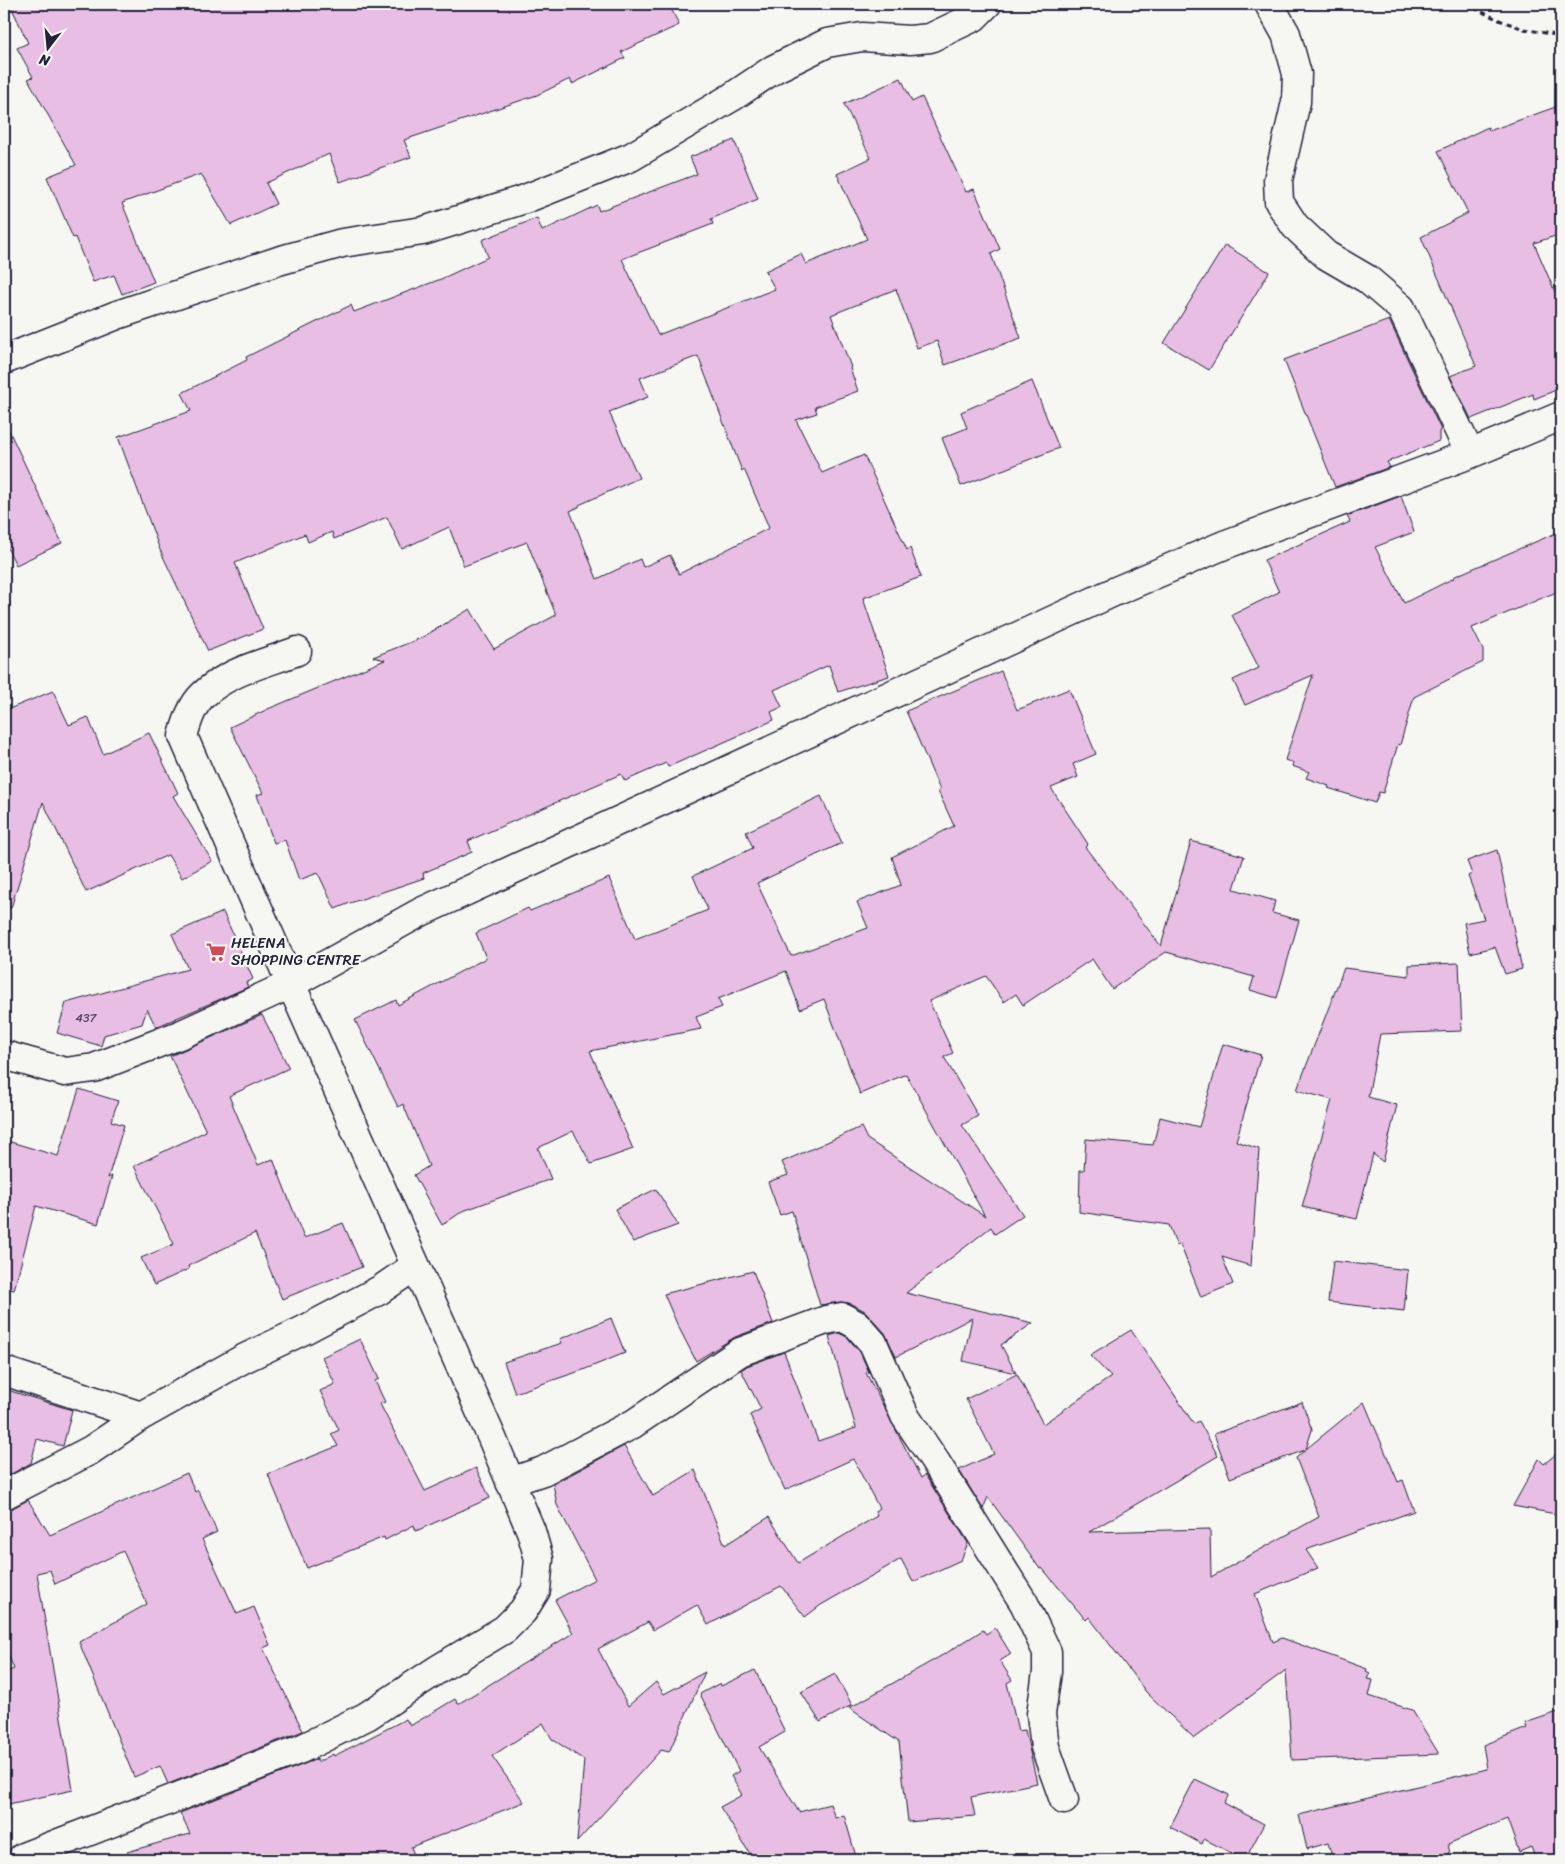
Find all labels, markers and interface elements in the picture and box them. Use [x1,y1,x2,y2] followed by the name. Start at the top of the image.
[22,22,72,72] north arrow
[36,47,54,74] text: N
[231,930,362,973] place label: HELENA SHOPPING CENTRE
[205,941,227,963] supermarket icon: HELENA SHOPPING CENTRE
[76,1007,98,1029] house number: 437

